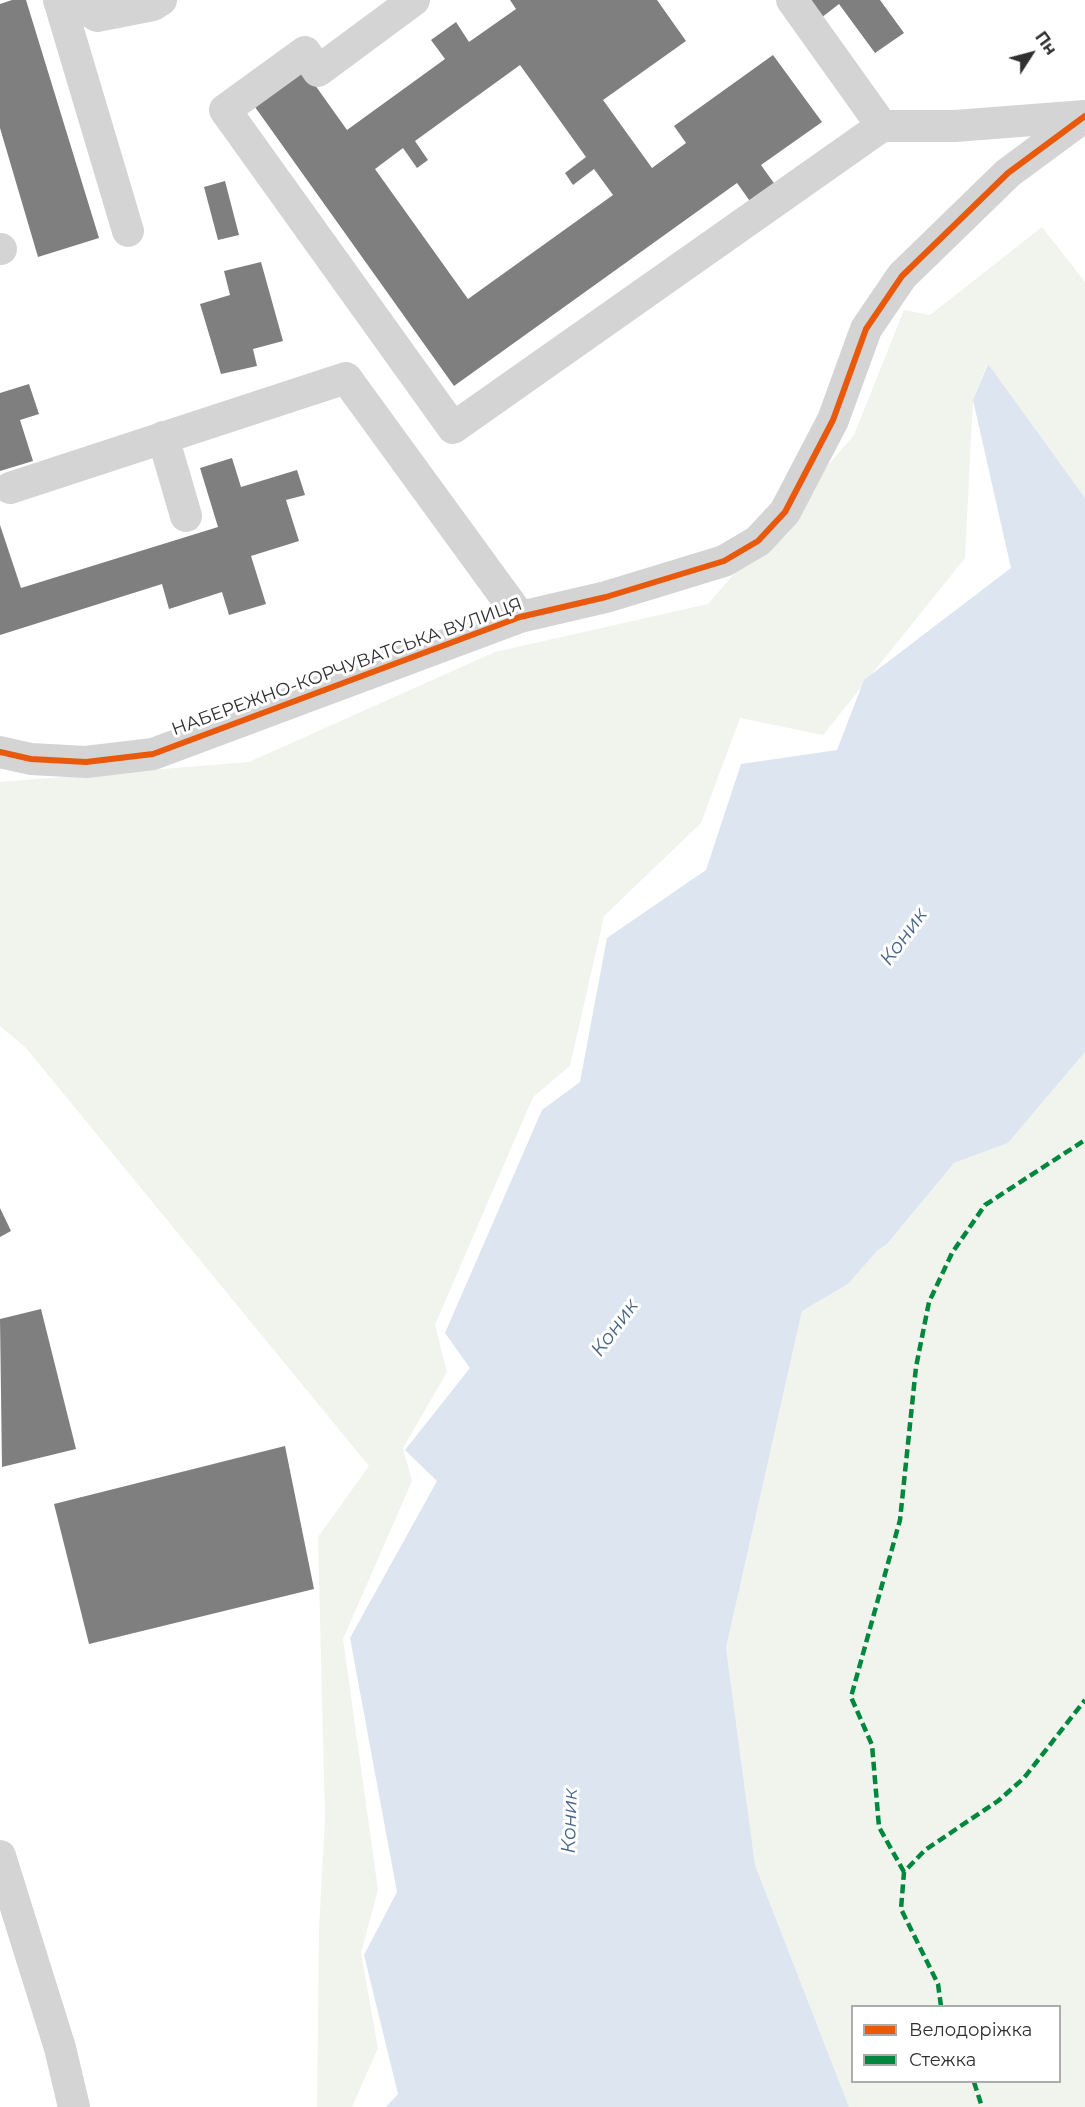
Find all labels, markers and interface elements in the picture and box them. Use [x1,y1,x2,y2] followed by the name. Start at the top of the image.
[1001,24,1061,84] north arrow
[1031,28,1061,58] text: Пн
[169,593,525,741] street label: НАБЕРЕЖНО-КОРЧУВАТСЬКА ВУЛИЦЯ
[875,904,933,970] water label: Коник
[586,1295,644,1361] water label: Коник
[557,1788,583,1854] water label: Коник
[851,2005,1061,2083] legend
[909,2019,1032,2041] text: Велодоріжка
[909,2049,976,2071] text: Стежка

